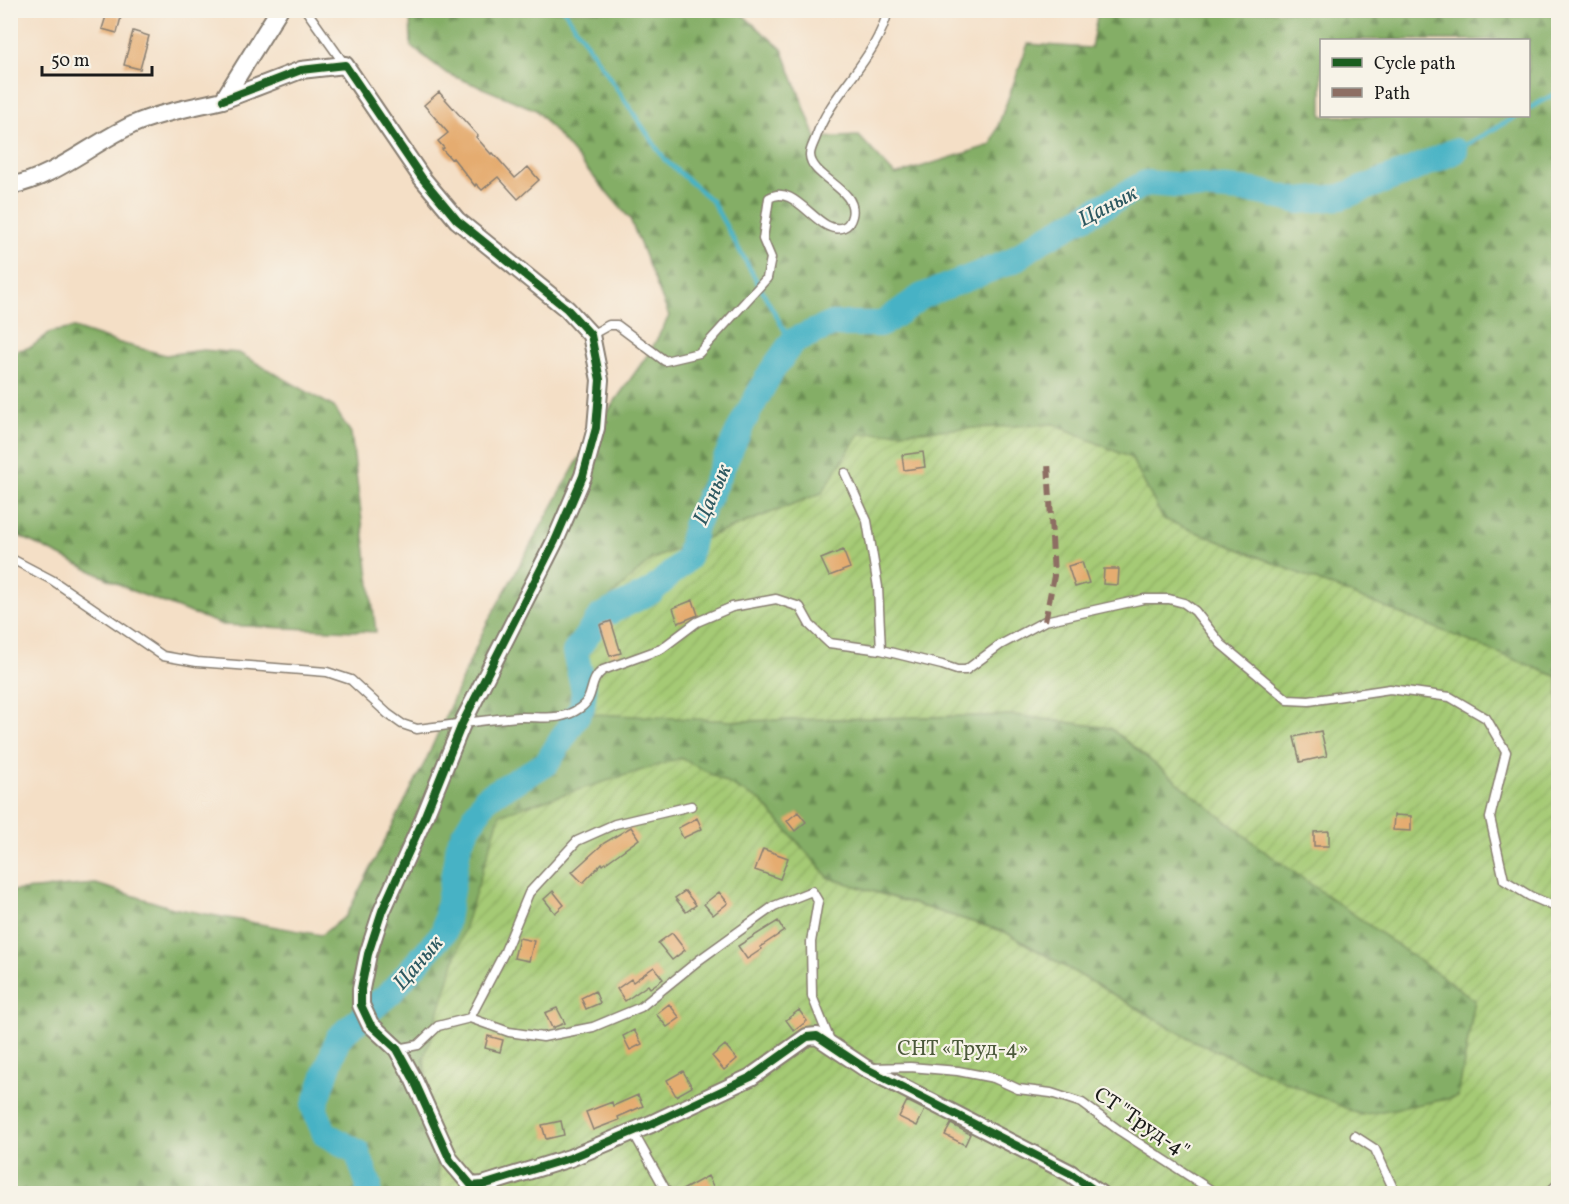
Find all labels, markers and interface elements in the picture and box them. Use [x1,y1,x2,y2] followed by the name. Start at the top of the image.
[42,39,152,77] scale bar
[1320,39,1530,117] legend
[51,49,90,74] text: 50 m
[1374,52,1456,77] text: Cycle path
[1374,82,1410,107] text: Path
[1073,178,1144,236] water label: Цанык
[686,459,740,530] water label: Цанык
[387,929,452,998] water label: Цанык
[897,1035,1029,1064] park label: СНТ «Труд-4»
[1088,1081,1195,1166] street label: СТ "Труд-4"

